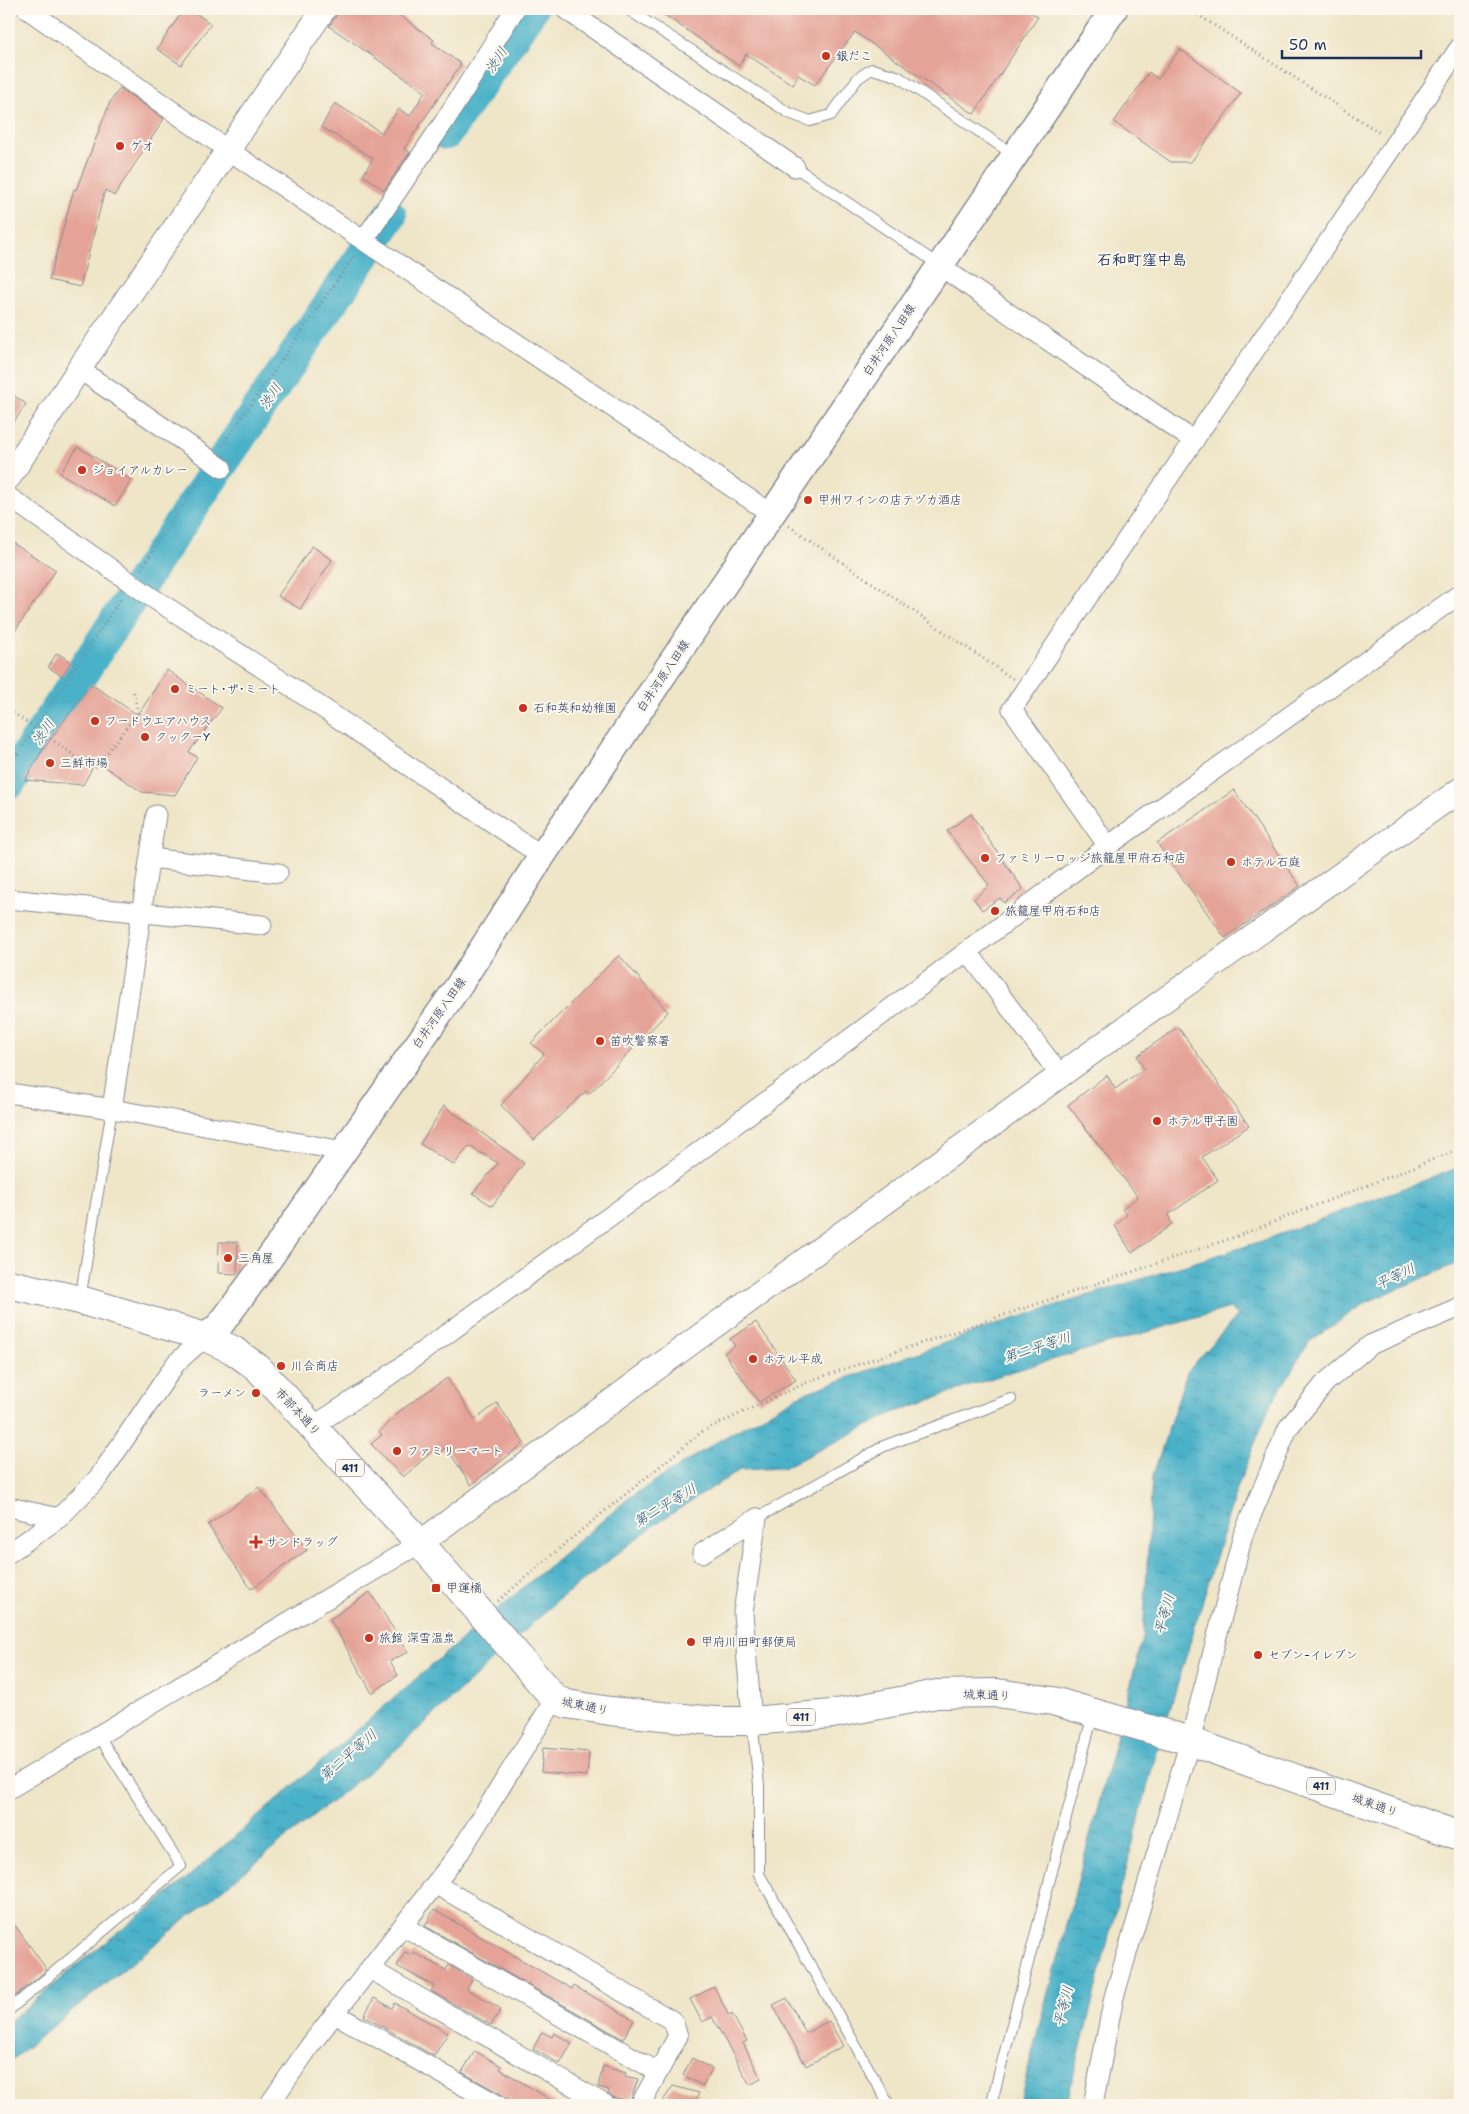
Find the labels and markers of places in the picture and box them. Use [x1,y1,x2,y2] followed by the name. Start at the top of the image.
[836,48,872,64] place label: 銀だこ
[820,50,832,62] marker: 銀だこ
[130,138,154,154] place label: ゲオ
[114,140,126,152] marker: ゲオ
[92,462,188,478] place label: ジョイアルカレー
[76,464,88,476] marker: ジョイアルカレー
[818,492,962,508] place label: 甲州ワインの店テヅカ酒店
[802,494,814,506] marker: 甲州ワインの店テヅカ酒店
[185,681,281,697] place label: ミート･ザ･ミート
[169,683,181,695] marker: ミート･ザ･ミート
[533,700,617,716] place label: 石和英和幼稚園
[517,702,529,714] marker: 石和英和幼稚園
[105,713,212,729] place label: フードウエアハウス
[89,715,101,727] marker: フードウエアハウス
[155,729,211,745] place label: クックーY
[139,731,151,743] marker: クックーY
[60,755,108,771] place label: 三鮮市場
[44,757,56,769] marker: 三鮮市場
[995,850,1187,866] place label: ファミリーロッジ旅籠屋甲府石和店
[979,852,991,864] marker: ファミリーロッジ旅籠屋甲府石和店
[1241,854,1301,870] place label: ホテル石庭
[1225,856,1237,868] marker: ホテル石庭
[1005,903,1101,919] place label: 旅籠屋甲府石和店
[989,905,1001,917] marker: 旅籠屋甲府石和店
[610,1033,670,1049] place label: 笛吹警察署
[594,1035,606,1047] marker: 笛吹警察署
[1167,1113,1239,1129] place label: ホテル甲子園
[1151,1115,1163,1127] marker: ホテル甲子園
[238,1250,274,1266] place label: 三角屋
[222,1252,234,1264] marker: 三角屋
[763,1351,823,1367] place label: ホテル平成
[747,1353,759,1365] marker: ホテル平成
[291,1358,339,1374] place label: 川合商店
[275,1360,287,1372] marker: 川合商店
[198,1385,246,1401] place label: ラーメン
[250,1387,262,1399] marker: ラーメン
[407,1443,503,1459] place label: ファミリーマート
[391,1445,403,1457] marker: ファミリーマート
[266,1534,338,1550] place label: サンドラッグ
[250,1536,262,1548] marker: サンドラッグ
[446,1580,482,1596] place label: 甲運橋
[430,1582,442,1594] marker: 甲運橋
[379,1630,455,1646] place label: 旅館 深雪温泉
[363,1632,375,1644] marker: 旅館 深雪温泉
[701,1634,797,1650] place label: 甲府川田町郵便局
[685,1636,697,1648] marker: 甲府川田町郵便局
[1268,1647,1358,1663] place label: セブン-イレブン
[1252,1649,1264,1661] marker: セブン-イレブン

